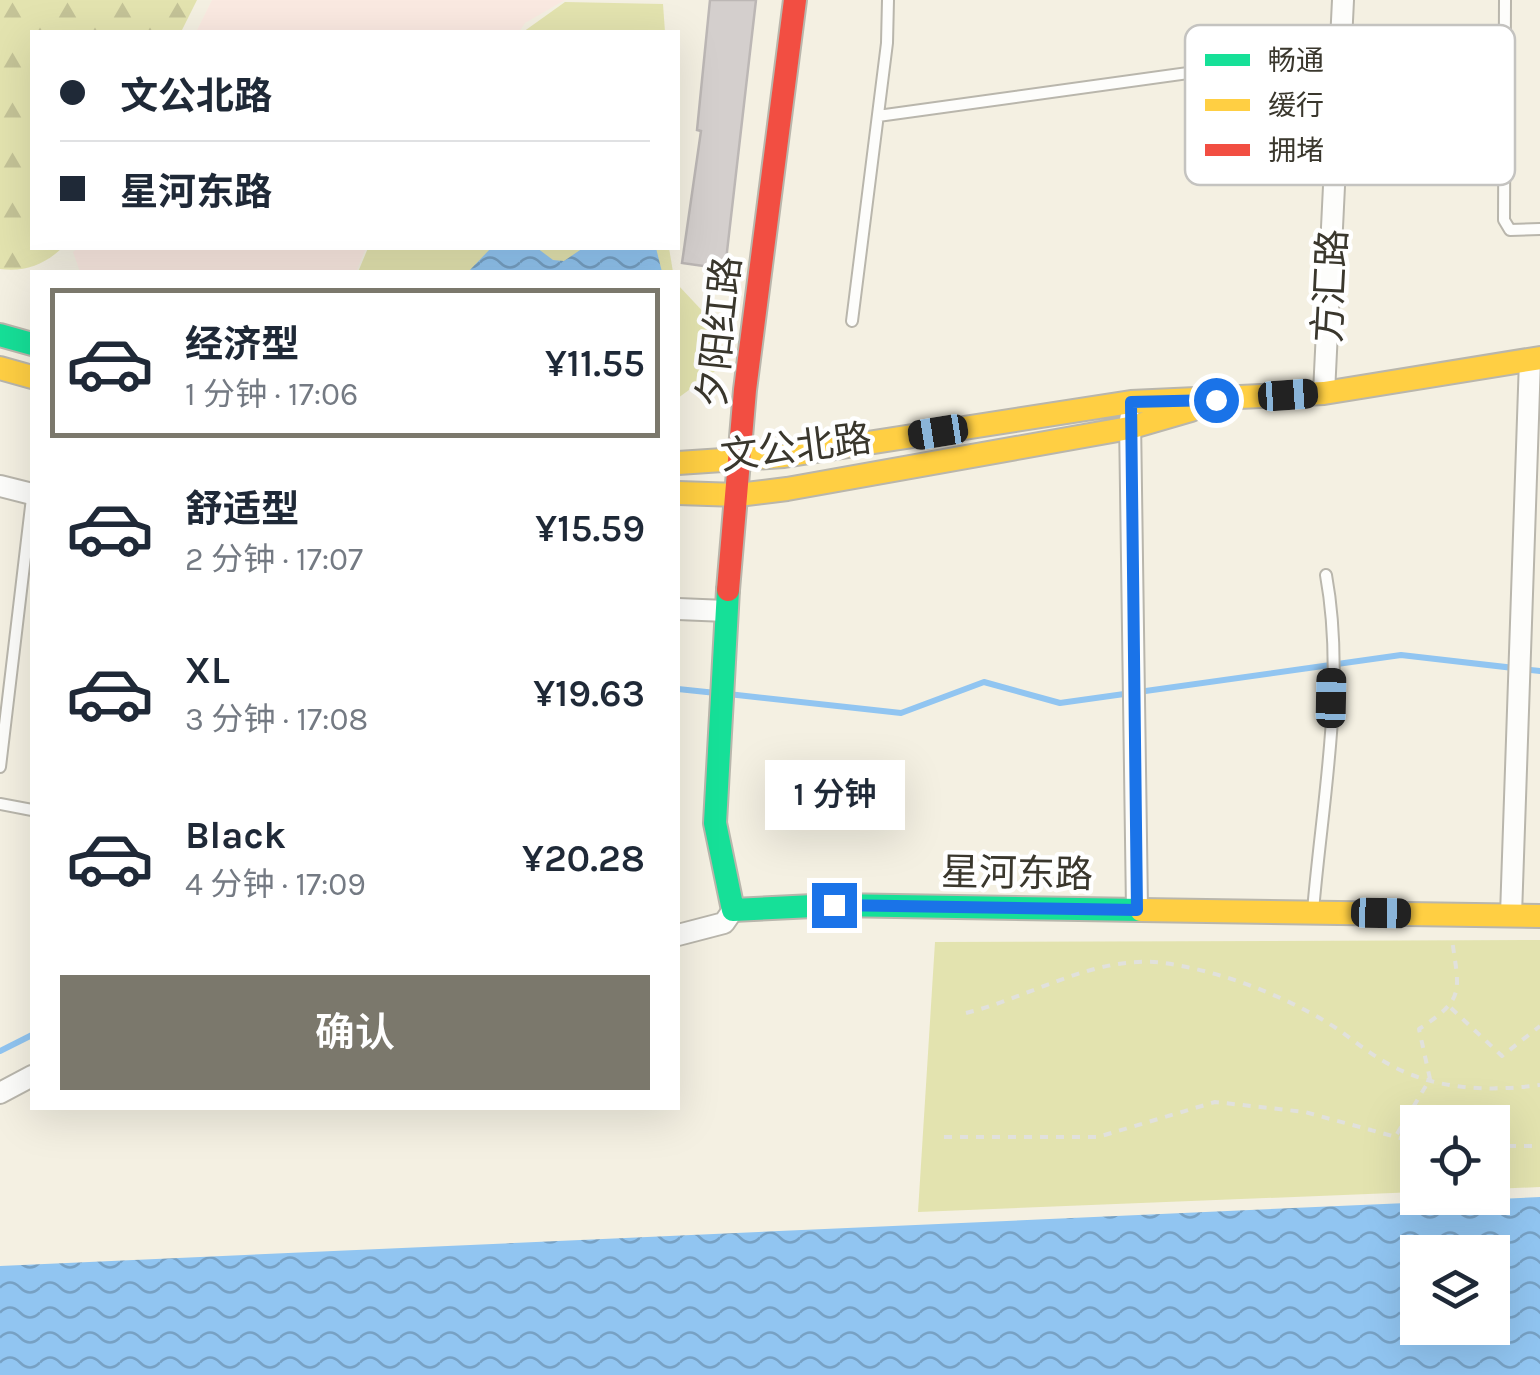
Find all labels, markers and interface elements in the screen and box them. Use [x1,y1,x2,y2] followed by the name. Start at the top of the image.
[1185,25,1515,185] legend
[1268,44,1324,77] text: 畅通
[120,74,272,119] text: 文公北路
[1268,89,1324,122] text: 缓行
[1268,134,1324,167] text: 拥堵
[120,170,272,215] text: 星河东路
[1305,228,1356,344] street label: 方汇路
[689,254,750,410] street label: 夕阳红路
[65,318,155,408] icon: car
[185,322,299,367] text: 经济型
[545,341,645,386] text: ¥11.55
[185,376,358,413] text: 1 分钟 · 17:06
[1194,378,1239,423] route start
[1257,378,1319,412] car
[906,412,970,452] car
[718,416,874,479] street label: 文公北路
[65,483,155,573] icon: car
[185,487,299,532] text: 舒适型
[535,506,645,551] text: ¥15.59
[185,541,363,578] text: 2 分钟 · 17:07
[65,648,155,738] icon: car
[185,648,230,693] text: XL
[1315,668,1347,728] car
[533,671,645,716] text: ¥19.63
[185,701,368,738] text: 3 分钟 · 17:08
[764,760,904,830] callout: 1 分钟
[793,776,877,813] text: 1 分钟
[65,813,155,903] icon: car
[185,813,286,858] text: Black
[522,836,645,881] text: ¥20.28
[941,850,1093,897] street label: 星河东路
[185,866,366,903] text: 4 分钟 · 17:09
[812,883,857,928] route end
[1351,897,1411,929] car
[60,975,650,1090] button: 确认
[1400,1105,1510,1345] map controls
[1400,1105,1510,1215] button: locate
[1400,1235,1510,1345] button: layers

